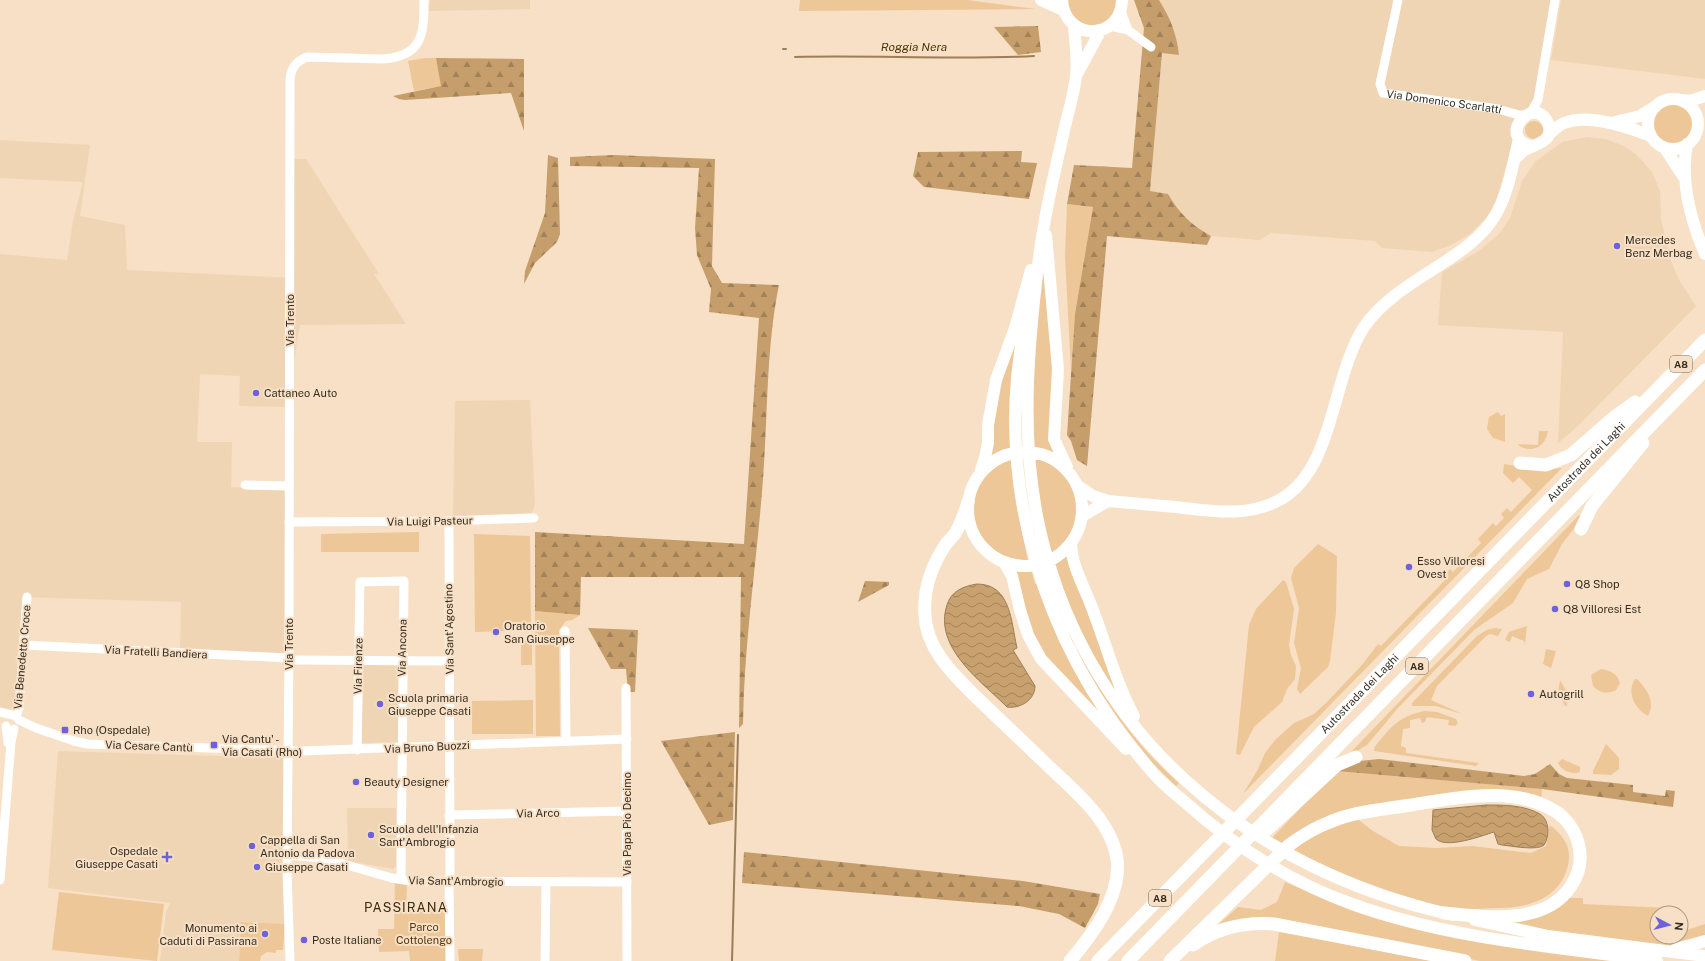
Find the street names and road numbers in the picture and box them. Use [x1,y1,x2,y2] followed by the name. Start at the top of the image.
[1386,88,1503,116] street label: Via Domenico Scarlatti
[284,294,296,346] street label: Via Trento
[1670,356,1692,372] road number: A8
[1545,420,1627,504] street label: Autostrada dei Laghi
[387,514,473,528] street label: Via Luigi Pasteur
[442,584,456,674] street label: Via Sant'Agostino
[11,604,33,710] street label: Via Benedetto Croce
[283,618,295,670] street label: Via Trento
[395,619,409,677] street label: Via Ancona
[352,638,364,694] street label: Via Firenze
[104,643,208,661] street label: Via Fratelli Bandiera
[1318,651,1401,736] street label: Autostrada dei Laghi
[1406,658,1428,674] road number: A8
[105,738,193,754] street label: Via Cesare Cantù
[384,739,470,755] street label: Via Bruno Buozzi
[621,772,633,876] street label: Via Papa Pio Decimo
[516,807,560,819] street label: Via Arco
[408,874,504,888] street label: Via Sant'Ambrogio
[1149,890,1171,906] road number: A8

